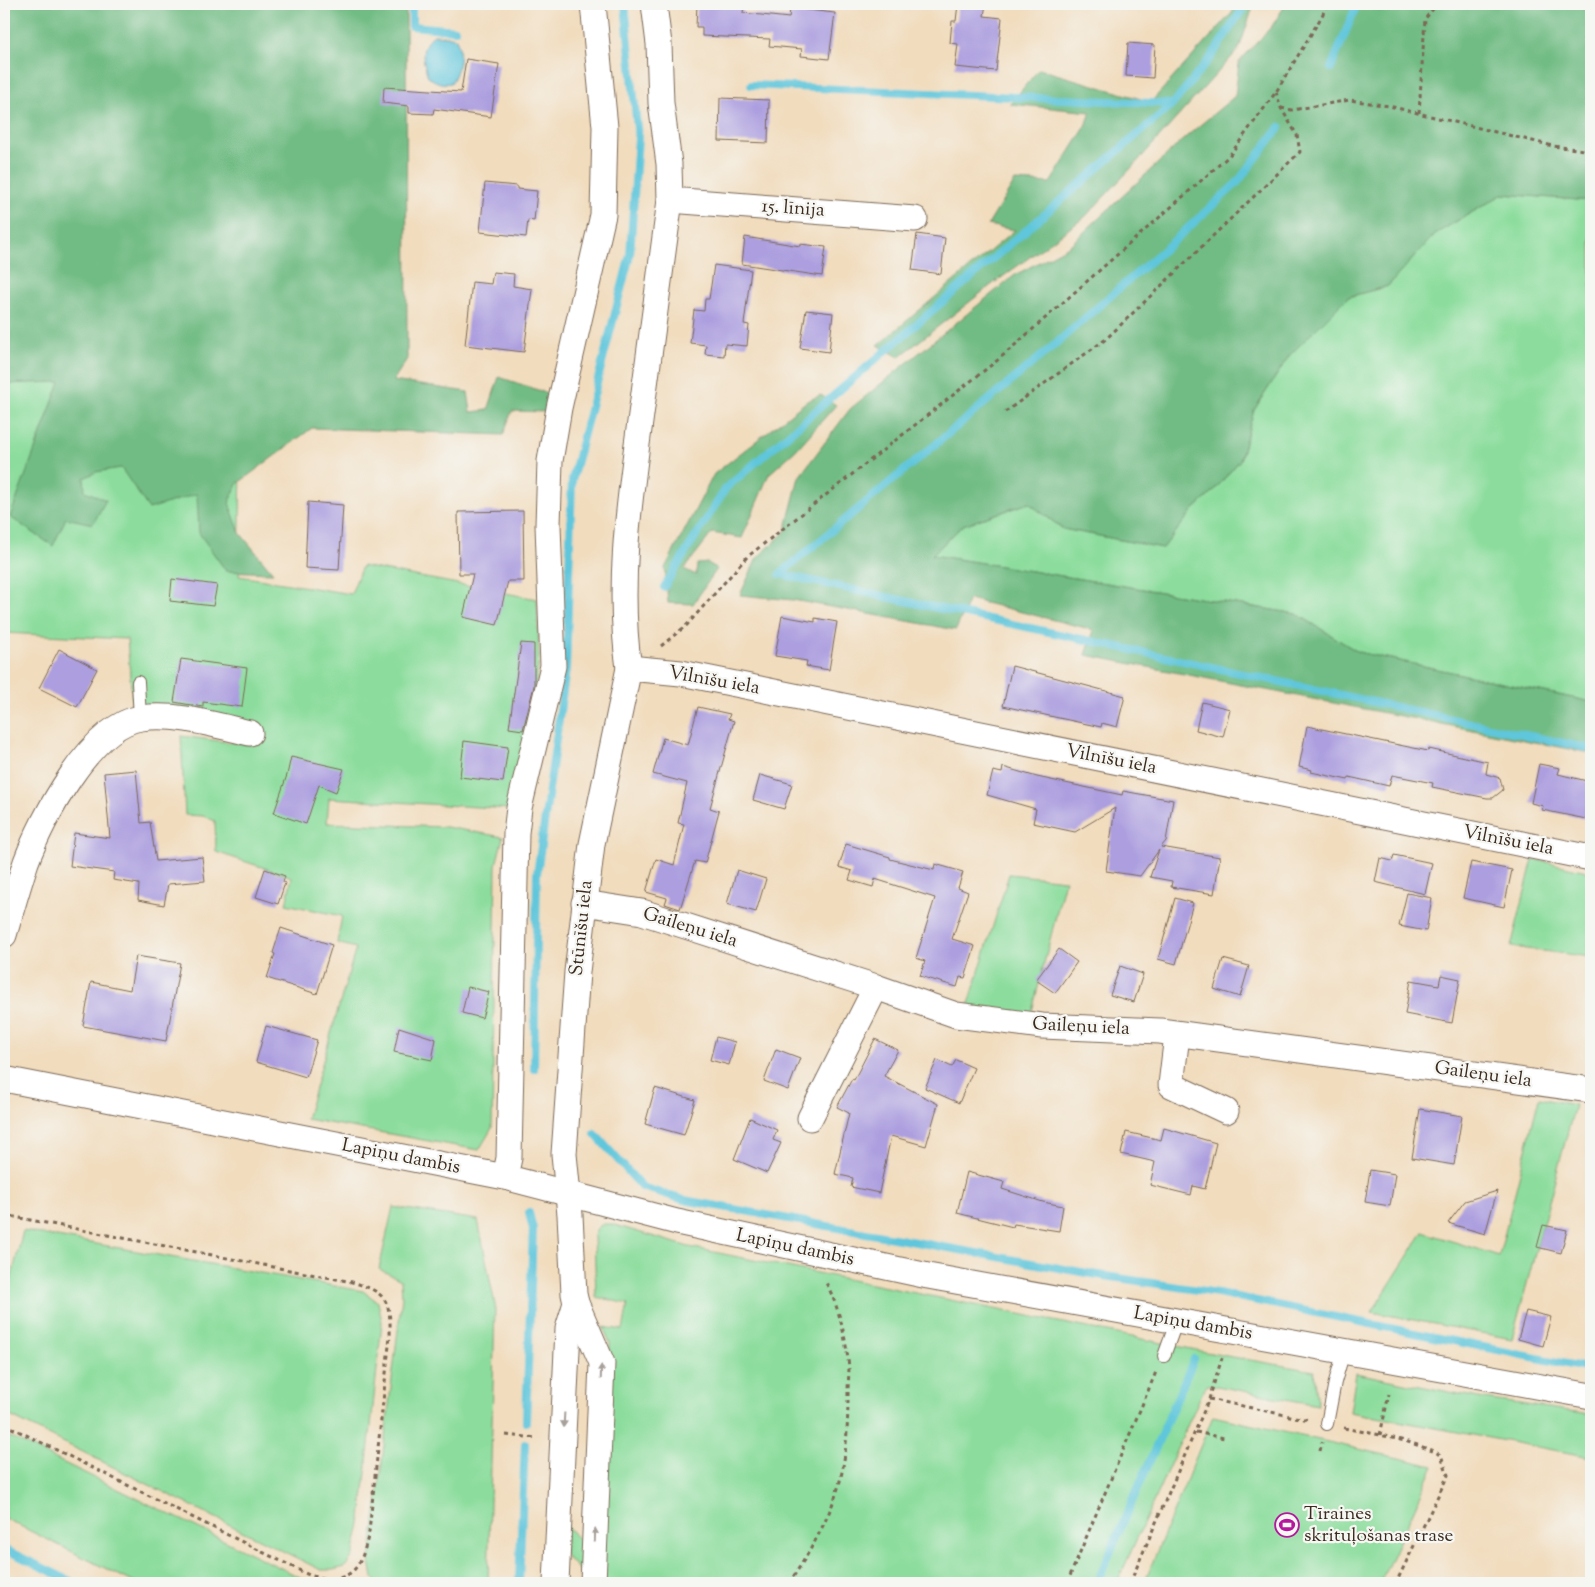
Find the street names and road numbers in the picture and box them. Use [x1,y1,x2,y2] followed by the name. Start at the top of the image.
[761,193,826,225] street label: 15. līnija
[666,660,762,702] street label: Vilnīšu iela
[1063,738,1159,782] street label: Vilnīšu iela
[1460,819,1556,863] street label: Vilnīšu iela
[564,879,600,977] street label: Stūnīšu iela
[639,901,741,955] street label: Gaileņu iela
[1031,1011,1131,1043] street label: Gaileņu iela
[1433,1055,1534,1095] street label: Gaileņu iela
[339,1132,463,1182] street label: Lapiņu dambis
[733,1222,857,1274] street label: Lapiņu dambis
[1131,1300,1255,1348] street label: Lapiņu dambis

